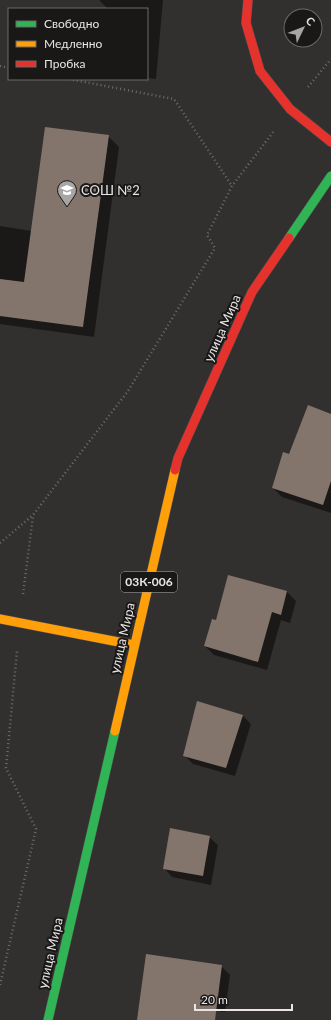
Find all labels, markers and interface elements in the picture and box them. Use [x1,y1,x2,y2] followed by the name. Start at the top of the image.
[8,8,148,80] legend
[283,8,323,48] north arrow
[303,14,318,28] text: С
[44,16,100,31] text: Свободно
[44,36,103,51] text: Медленно
[44,56,85,71] text: Пробка
[56,179,78,207] school or university icon: СОШ №2
[81,182,140,198] place label: СОШ №2
[200,292,244,364] street label: улица Мира
[121,572,177,592] road number: 03К-006
[106,601,138,675] street label: улица Мира
[34,916,66,990] street label: улица Мира
[195,986,292,1012] scale bar
[201,992,228,1007] text: 20 m

